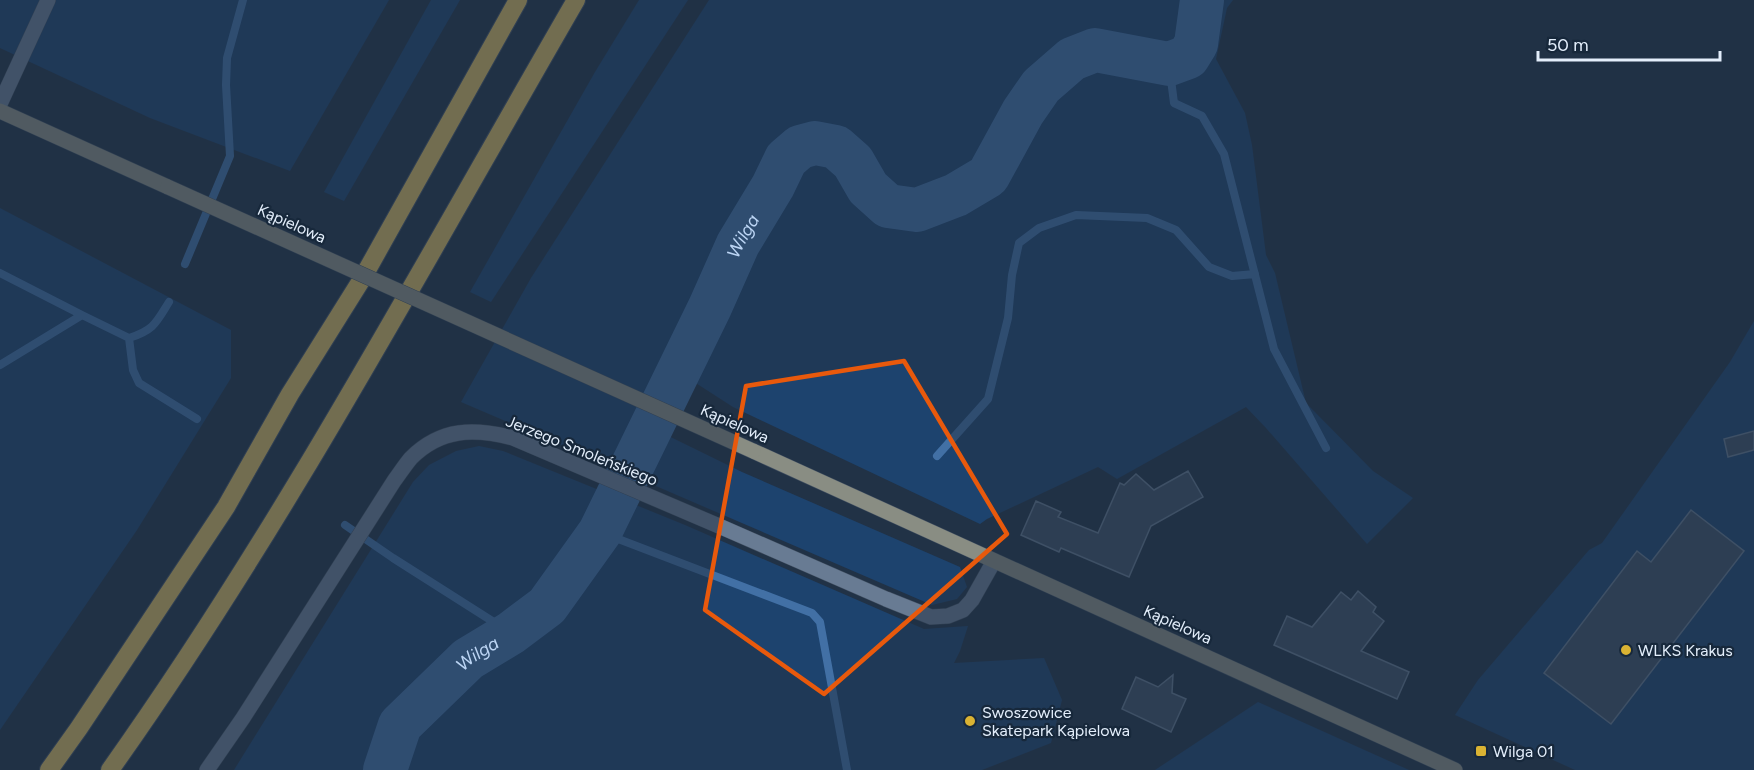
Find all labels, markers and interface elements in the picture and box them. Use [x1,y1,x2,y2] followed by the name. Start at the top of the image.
[1538,24,1720,62] scale bar
[1547,34,1589,56] text: 50 m
[255,200,329,247] street label: Kąpielowa
[722,210,764,261] water label: Wilga
[698,400,772,447] street label: Kąpielowa
[503,411,660,490] street label: Jerzego Smoleńskiego
[1141,601,1215,648] street label: Kąpielowa
[451,632,503,676] water label: Wilga
[1638,641,1733,660] place label: WLKS Krakus
[1619,643,1633,657] marker: WLKS Krakus
[982,703,1130,740] place label: Swoszowice Skatepark Kąpielowa
[963,714,977,728] marker: Swoszowice Skatepark Kąpielowa
[1493,742,1554,761] place label: Wilga 01
[1474,744,1488,758] marker: Wilga 01

